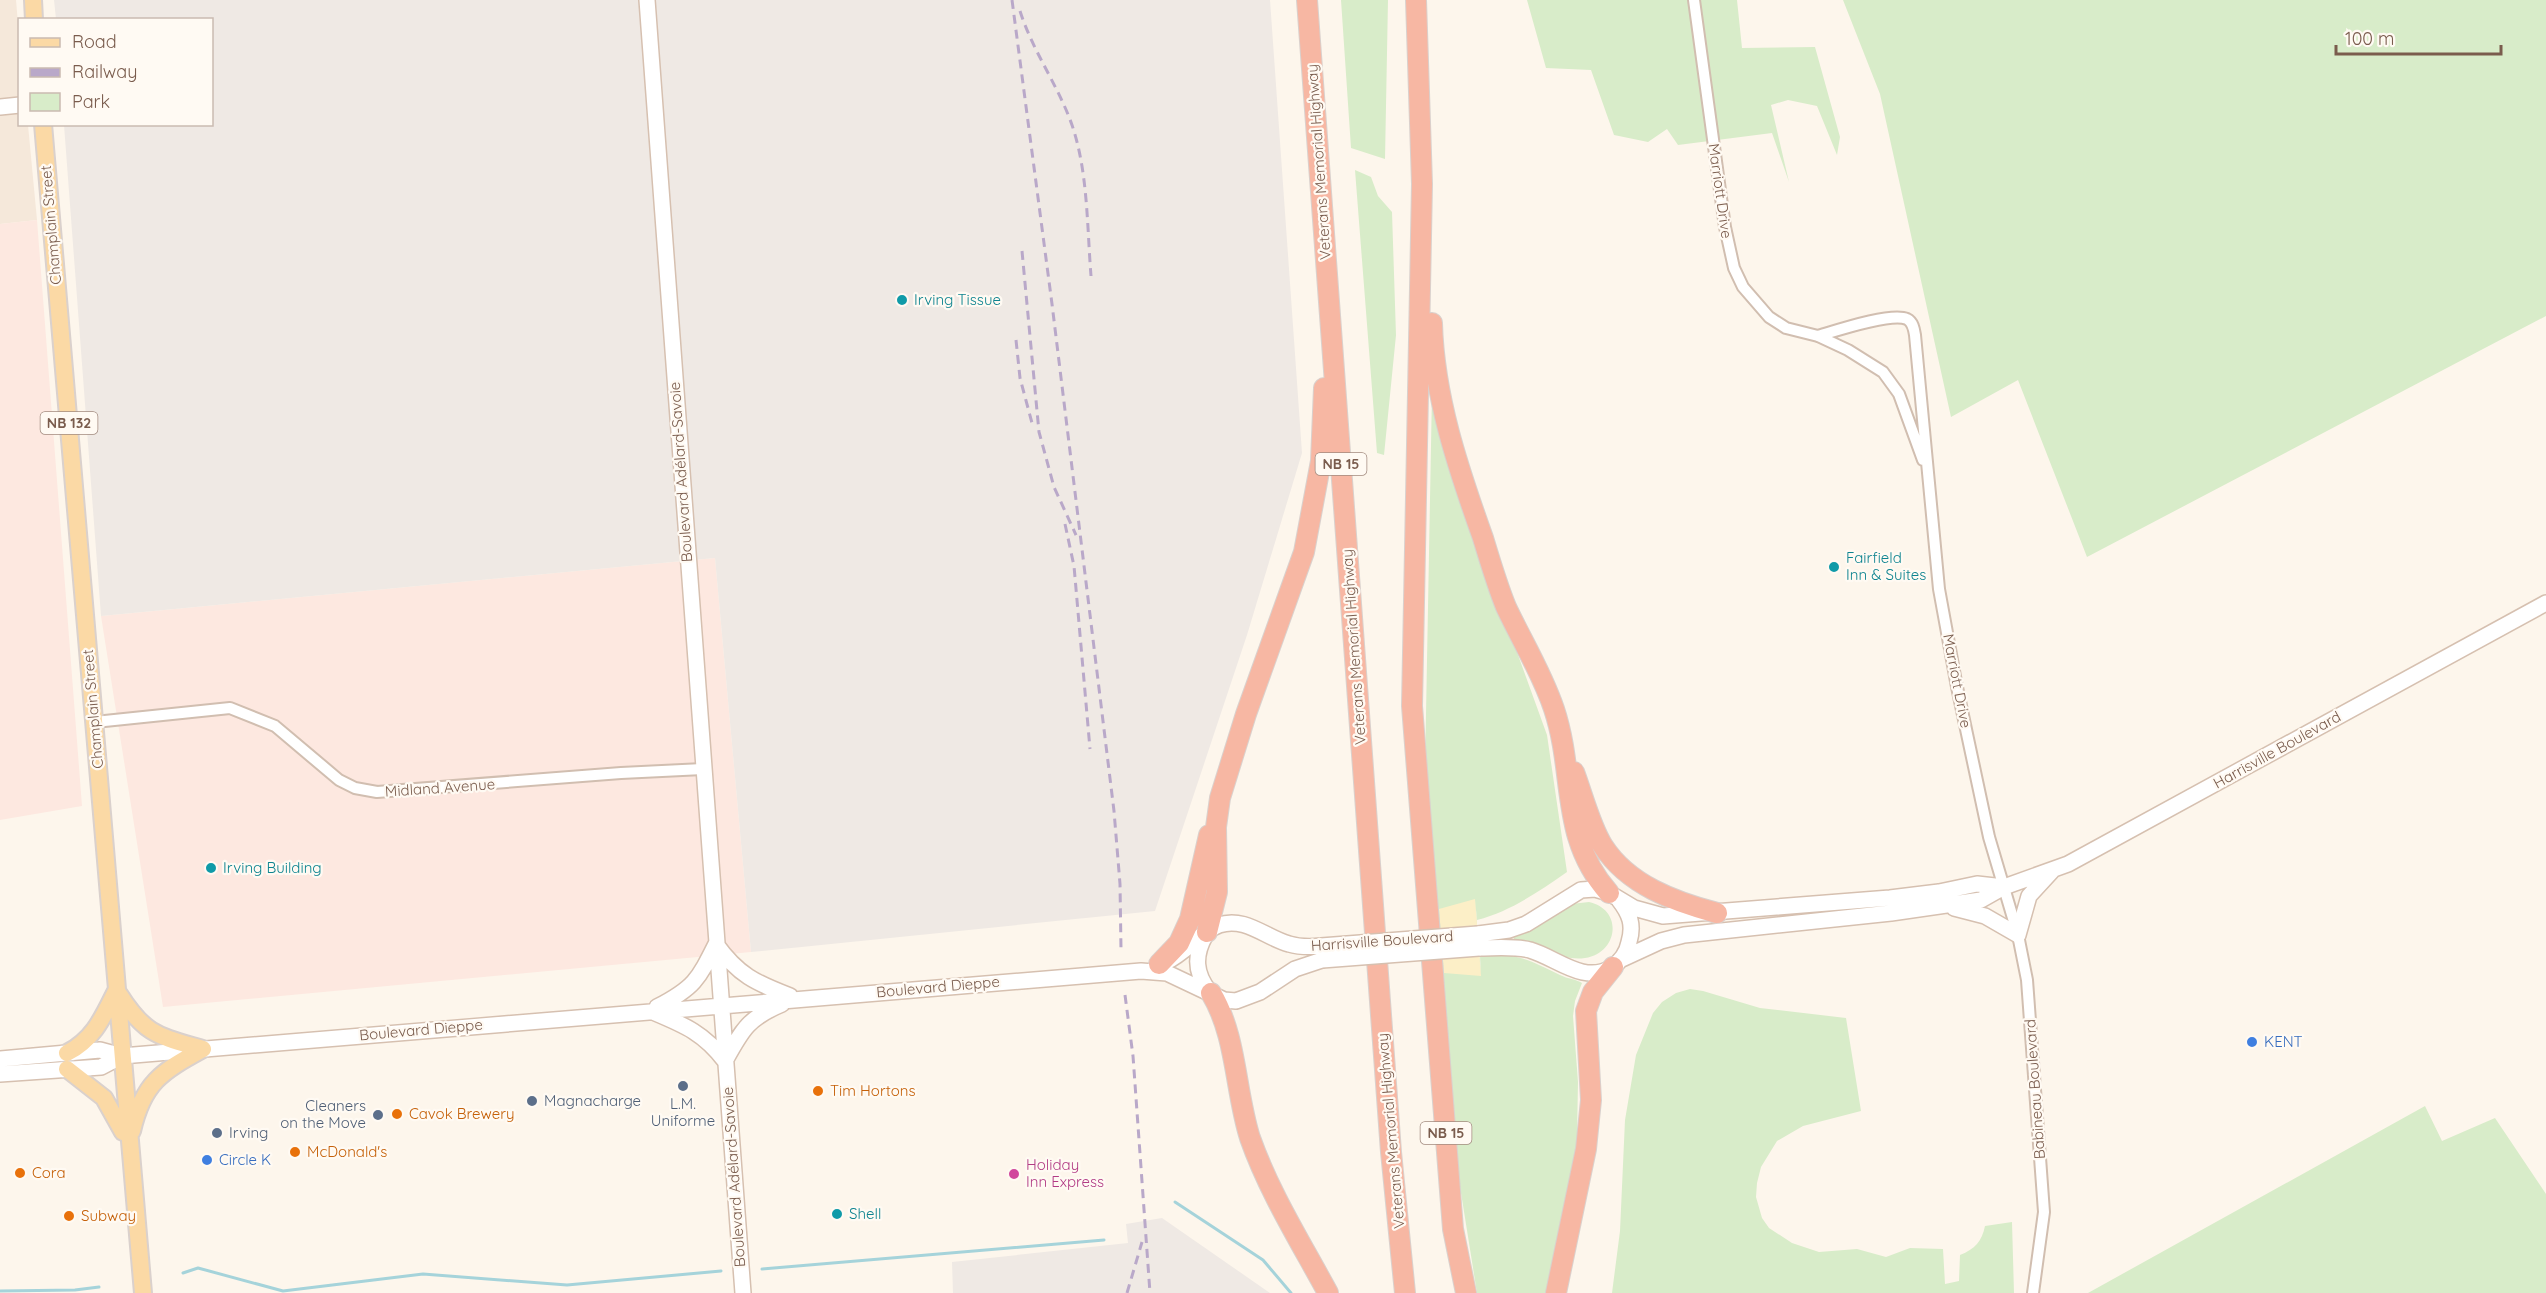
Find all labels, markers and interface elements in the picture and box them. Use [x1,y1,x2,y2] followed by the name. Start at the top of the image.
[18,18,213,126] legend
[2336,18,2501,56] scale bar
[2345,27,2394,50] text: 100 m
[72,30,117,53] text: Road
[72,60,138,83] text: Railway
[1302,64,1335,261] street label: Veterans Memorial Highway
[72,90,110,113] text: Park
[1704,142,1737,240] street label: Marriott Drive
[36,165,65,285] street label: Champlain Street
[914,290,1001,309] place label: Irving Tissue
[895,293,909,307] marker: Irving Tissue
[665,381,696,563] street label: Boulevard Adélard-Savoie
[40,412,98,434] road number: NB 132
[1316,453,1366,475] road number: NB 15
[1846,548,1926,584] place label: Fairfield Inn & Suites
[1337,549,1370,746] street label: Veterans Memorial Highway
[1827,560,1841,574] marker: Fairfield Inn & Suites
[1939,632,1976,730] street label: Marriott Drive
[78,649,107,769] street label: Champlain Street
[2210,707,2344,792] street label: Harrisville Boulevard
[384,774,496,801] street label: Midland Avenue
[223,858,322,877] place label: Irving Building
[204,861,218,875] marker: Irving Building
[1310,926,1454,955] street label: Harrisville Boulevard
[875,972,1000,1001] street label: Boulevard Dieppe
[358,1015,483,1044] street label: Boulevard Dieppe
[2020,1018,2049,1160] street label: Babineau Boulevard
[2264,1032,2303,1051] place label: KENT
[1372,1033,1409,1230] street label: Veterans Memorial Highway
[2245,1035,2259,1049] marker: KENT
[676,1079,690,1093] marker: L.M. Uniforme
[830,1081,915,1100] place label: Tim Hortons
[811,1084,825,1098] marker: Tim Hortons
[718,1086,749,1268] street label: Boulevard Adélard-Savoie
[544,1091,641,1110] place label: Magnacharge
[525,1094,539,1108] marker: Magnacharge
[651,1094,715,1130] place label: L.M. Uniforme
[280,1096,366,1132] place label: Cleaners on the Move
[409,1104,514,1123] place label: Cavok Brewery
[390,1107,404,1121] marker: Cavok Brewery
[371,1108,385,1122] marker: Cleaners on the Move
[1420,1122,1472,1144] road number: NB 15
[229,1123,268,1142] place label: Irving
[210,1126,224,1140] marker: Irving
[307,1142,387,1161] place label: McDonald's
[288,1145,302,1159] marker: McDonald's
[219,1150,271,1169] place label: Circle K
[200,1153,214,1167] marker: Circle K
[1026,1155,1104,1191] place label: Holiday Inn Express
[32,1163,66,1182] place label: Cora
[13,1166,27,1180] marker: Cora
[1007,1167,1021,1181] marker: Holiday Inn Express
[849,1204,881,1223] place label: Shell
[81,1206,136,1225] place label: Subway
[830,1207,844,1221] marker: Shell
[62,1209,76,1223] marker: Subway

